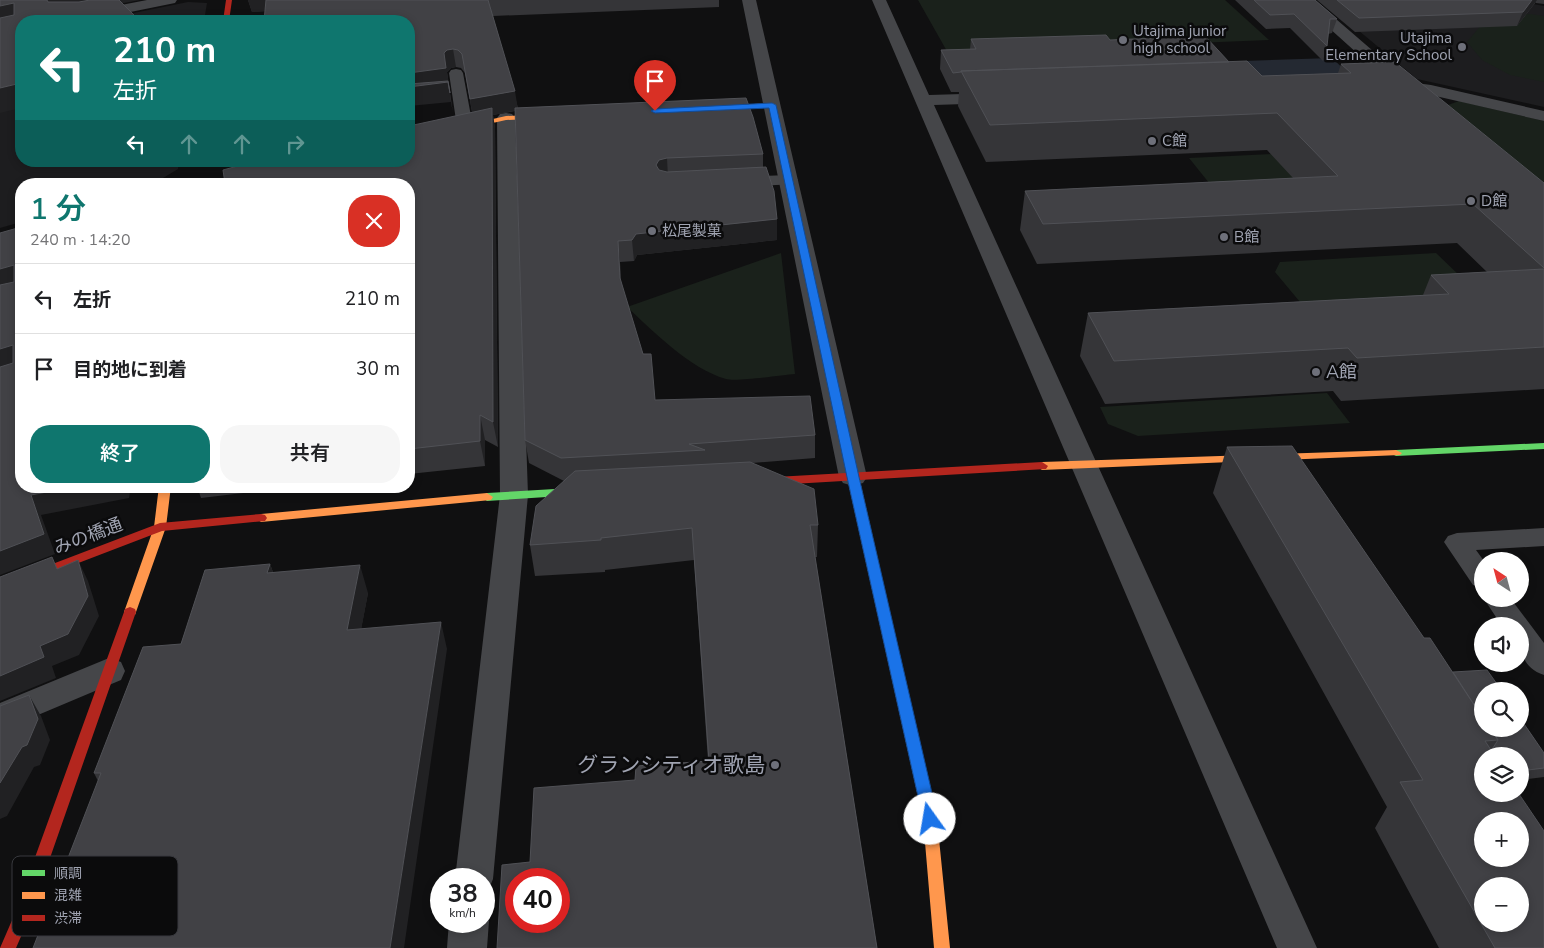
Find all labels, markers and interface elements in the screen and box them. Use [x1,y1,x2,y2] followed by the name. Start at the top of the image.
[1133,21,1227,58] place label: Utajima junior high school
[113,27,216,74] text: 210 m
[1325,28,1453,65] place label: Utajima Elementary School
[1117,34,1129,46] marker: Utajima junior high school
[30,35,95,100] icon: left
[1456,41,1468,53] marker: Utajima Elementary School
[634,60,676,111] pin
[641,67,669,95] icon: arrive
[113,76,157,106] text: 左折
[122,130,150,158] icon: left
[175,130,203,158] icon: ahead
[228,130,256,158] icon: ahead
[281,130,309,158] icon: right
[1162,131,1187,151] place label: C館
[1146,135,1158,147] marker: C館
[30,189,86,230] text: 1 分
[1481,191,1507,211] place label: D館
[348,195,400,247] button: close
[1465,195,1477,207] marker: D館
[662,221,722,241] place label: 松尾製菓
[646,225,658,237] marker: 松尾製菓
[1234,227,1259,247] place label: B館
[30,229,131,251] text: 240 m · 14:20
[1218,231,1230,243] marker: B館
[30,285,58,313] icon: left
[345,286,400,312] text: 210 m
[73,287,111,313] text: 左折
[30,355,58,383] icon: arrive
[356,356,400,382] text: 30 m
[73,357,187,383] text: 目的地に到着
[1326,360,1357,384] place label: A館
[1310,366,1322,378] marker: A館
[30,425,210,483] button: 終了
[220,425,400,483] button: 共有
[50,512,126,560] street label: みの橋通
[1474,552,1529,608] north arrow
[1474,552,1529,932] map controls
[1474,617,1529,672] button: sound
[1474,682,1529,737] button: search
[1474,747,1529,802] button: layers
[577,751,765,779] place label: グランシティオ歌島
[769,759,781,771] marker: グランシティオ歌島
[903,792,955,844] position arrow
[1474,812,1529,867] button: +
[12,856,178,936] legend
[54,864,82,883] text: 順調
[505,868,570,933] speed limit sign: 40
[447,877,478,911] text: 38
[1474,877,1529,932] button: −
[54,886,82,905] text: 混雑
[449,905,476,921] text: km/h
[54,909,82,928] text: 渋滞

